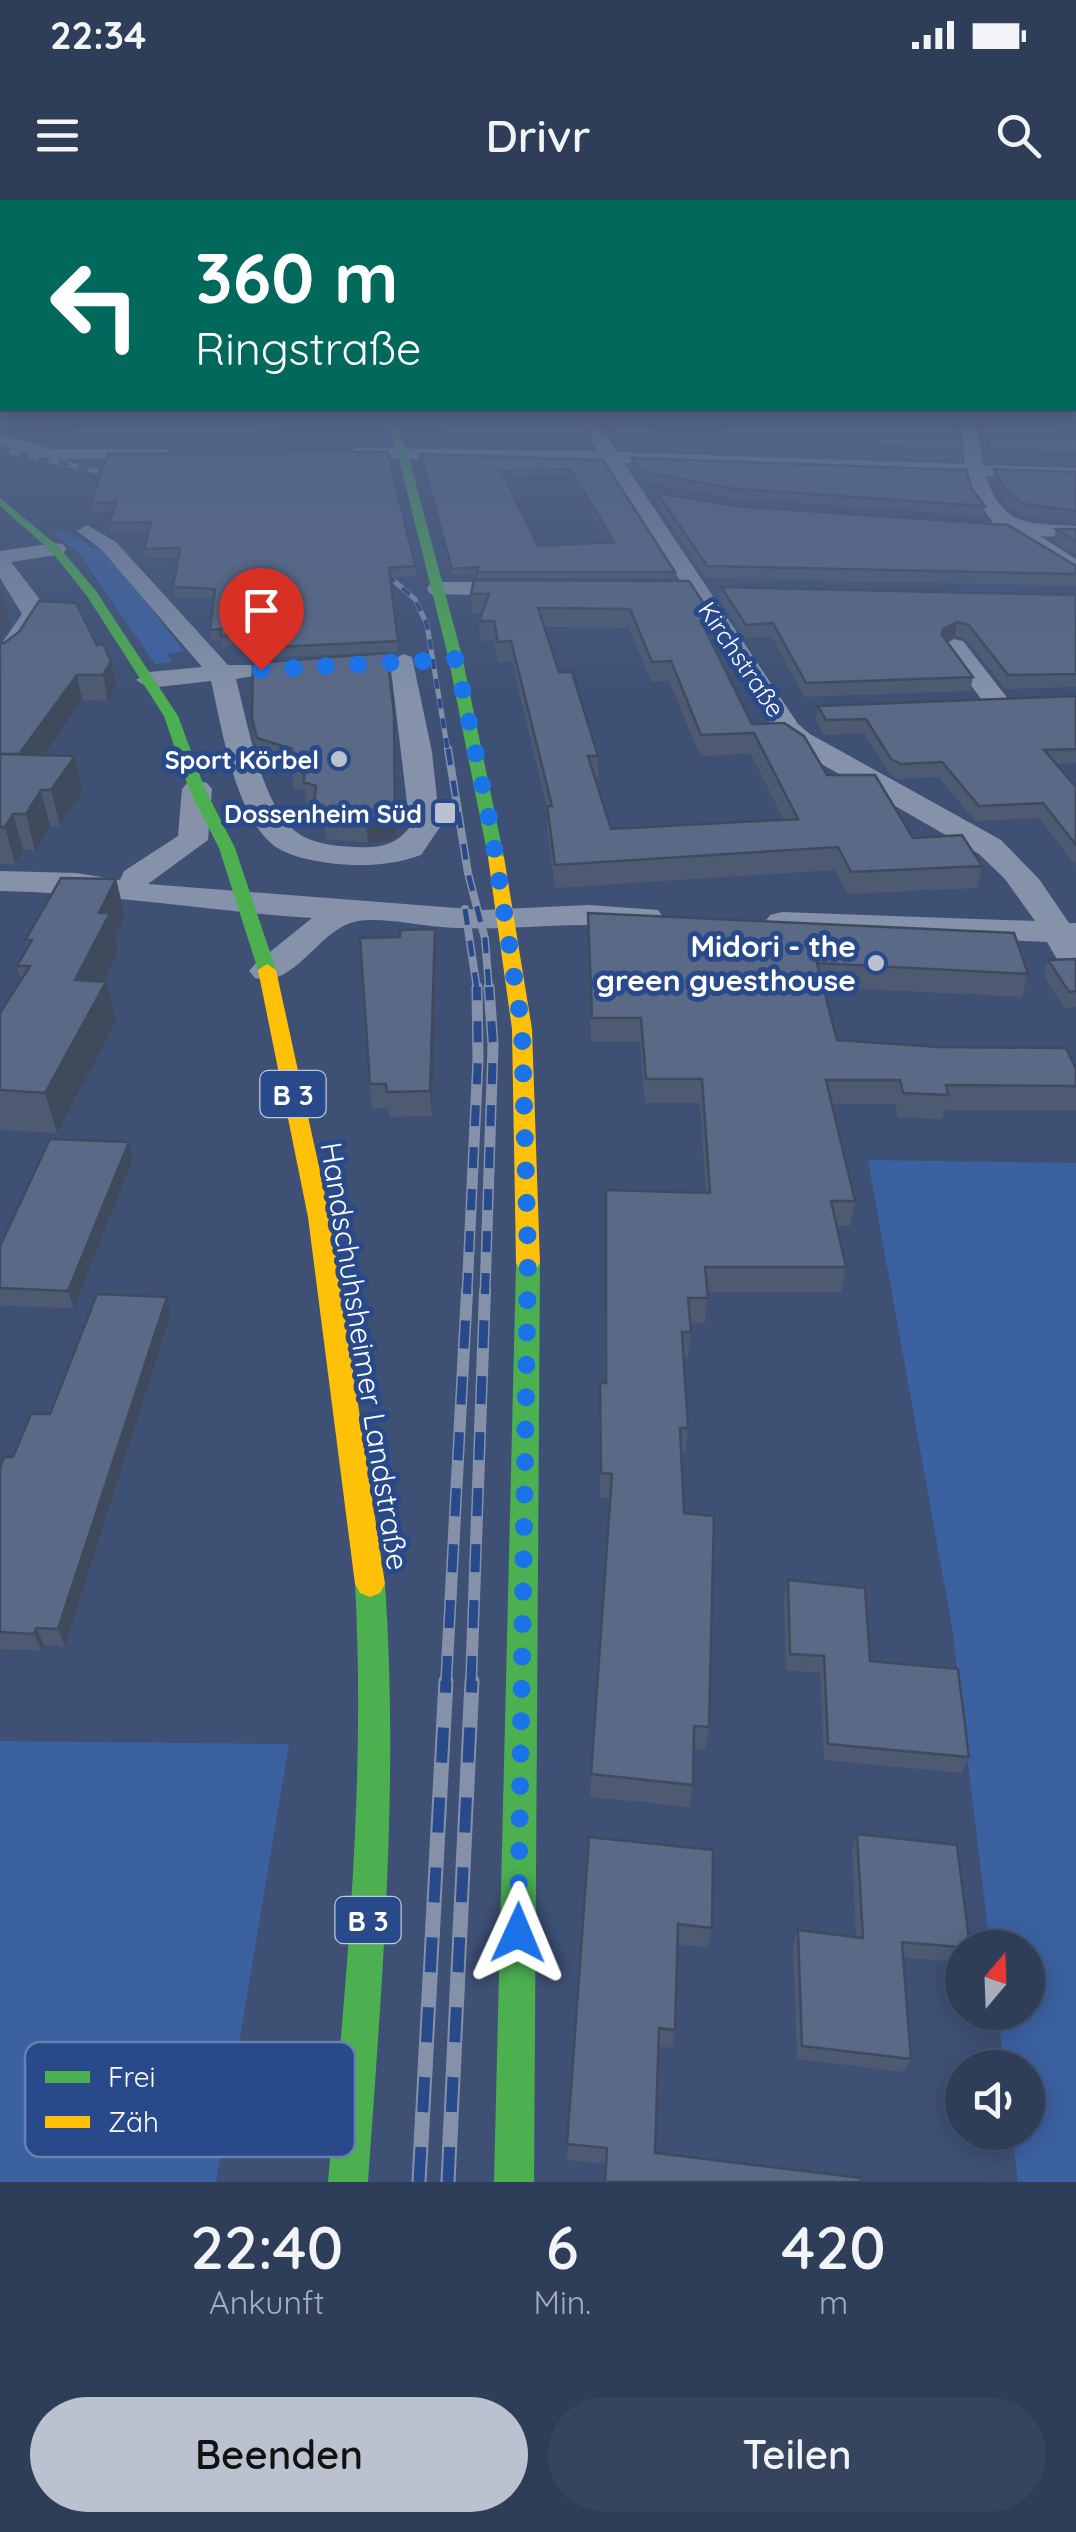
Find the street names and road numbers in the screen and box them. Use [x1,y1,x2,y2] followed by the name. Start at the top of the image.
[692,595,792,723] street label: Kirchstraße
[260,1071,326,1117] road number: B 3
[312,1139,418,1573] street label: Handschuhsheimer Landstraße
[336,1897,400,1943] road number: B 3

